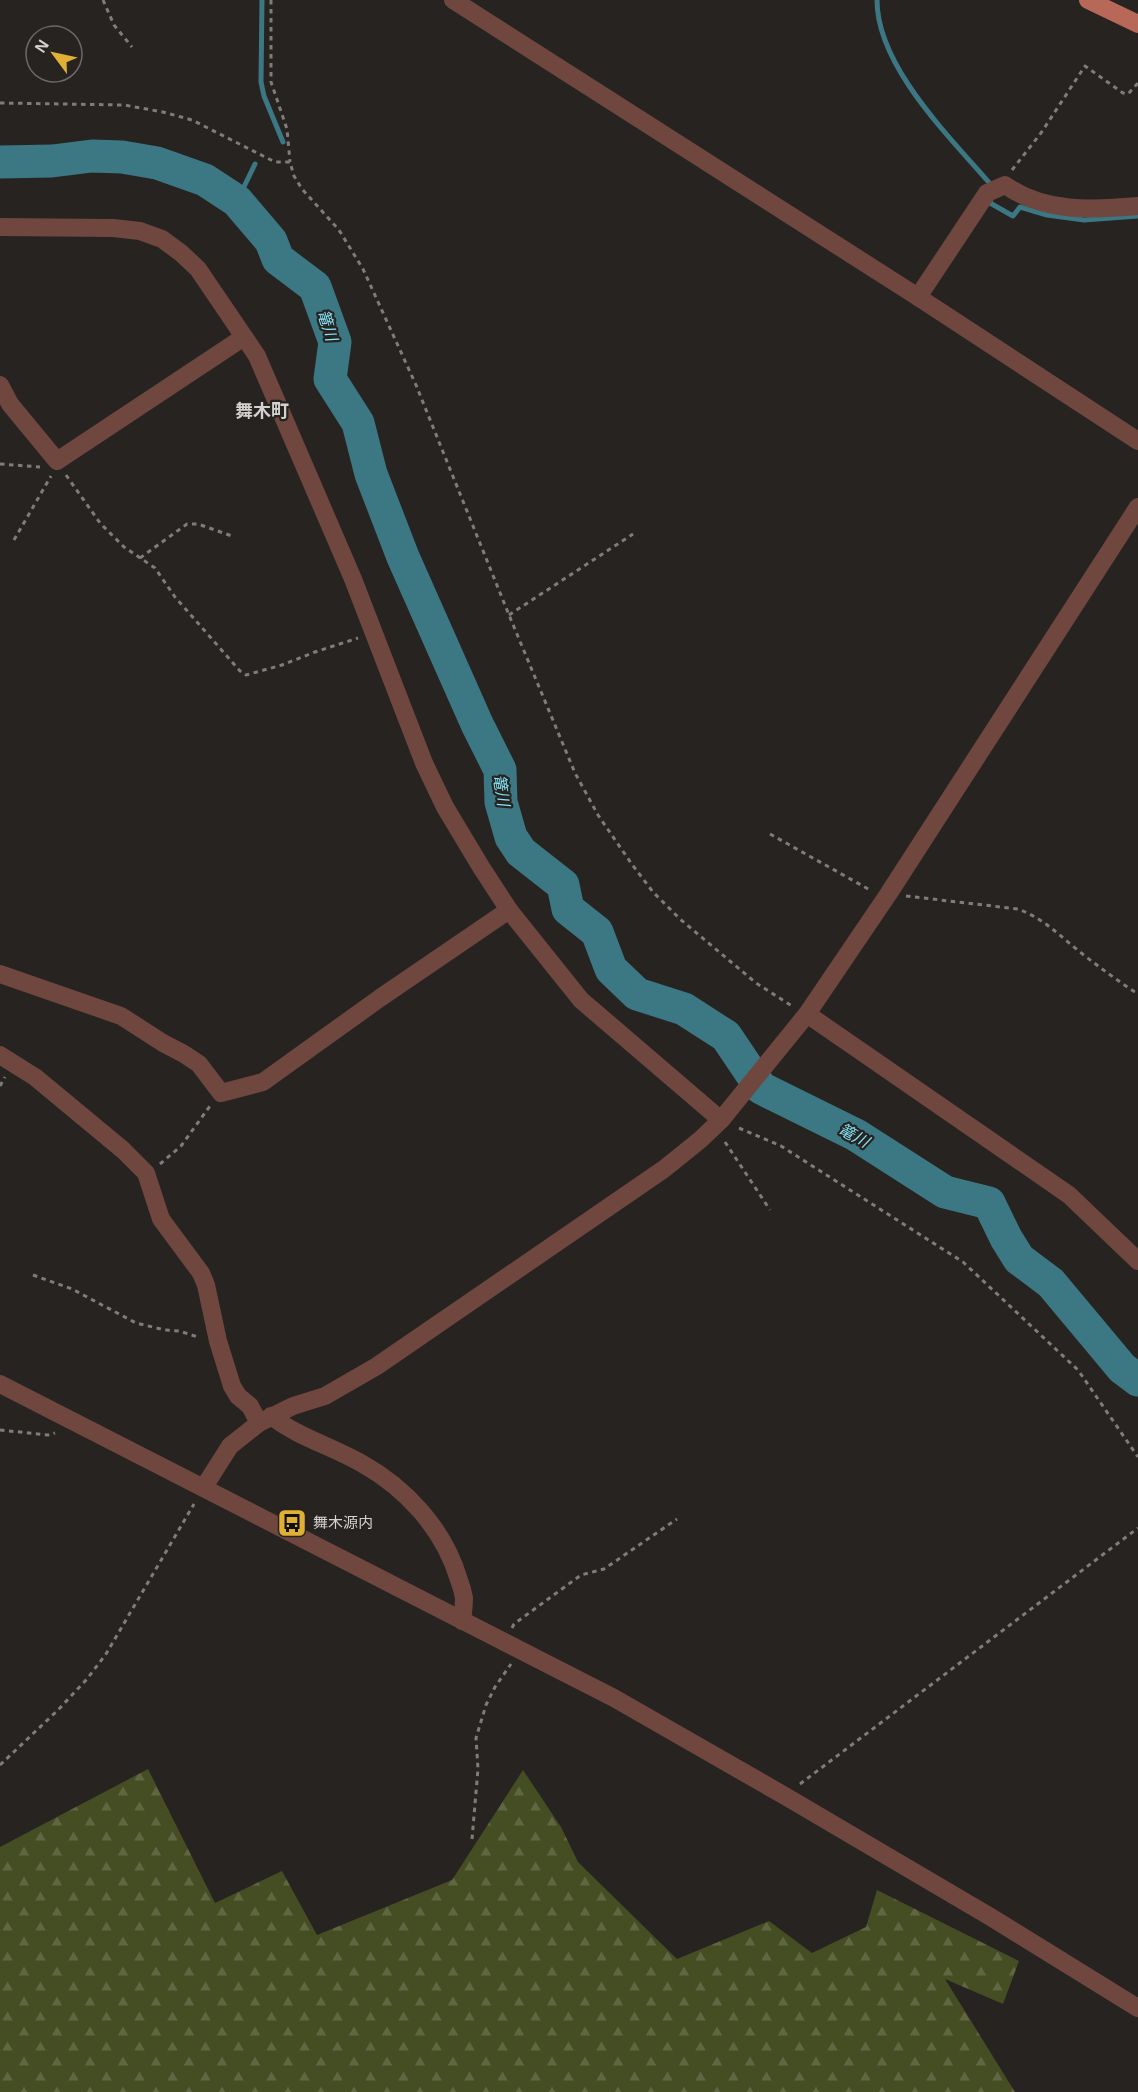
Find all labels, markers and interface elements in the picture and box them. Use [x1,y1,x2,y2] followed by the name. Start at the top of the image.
[24,24,84,84] north arrow
[32,37,52,56] text: N
[315,307,341,345] water label: 篭川
[235,401,289,421] district label: 舞木町
[491,773,513,809] water label: 篭川
[836,1120,874,1152] water label: 篭川
[276,1507,308,1539] bus stop icon: 舞木源内
[313,1514,373,1531] place label: 舞木源内

